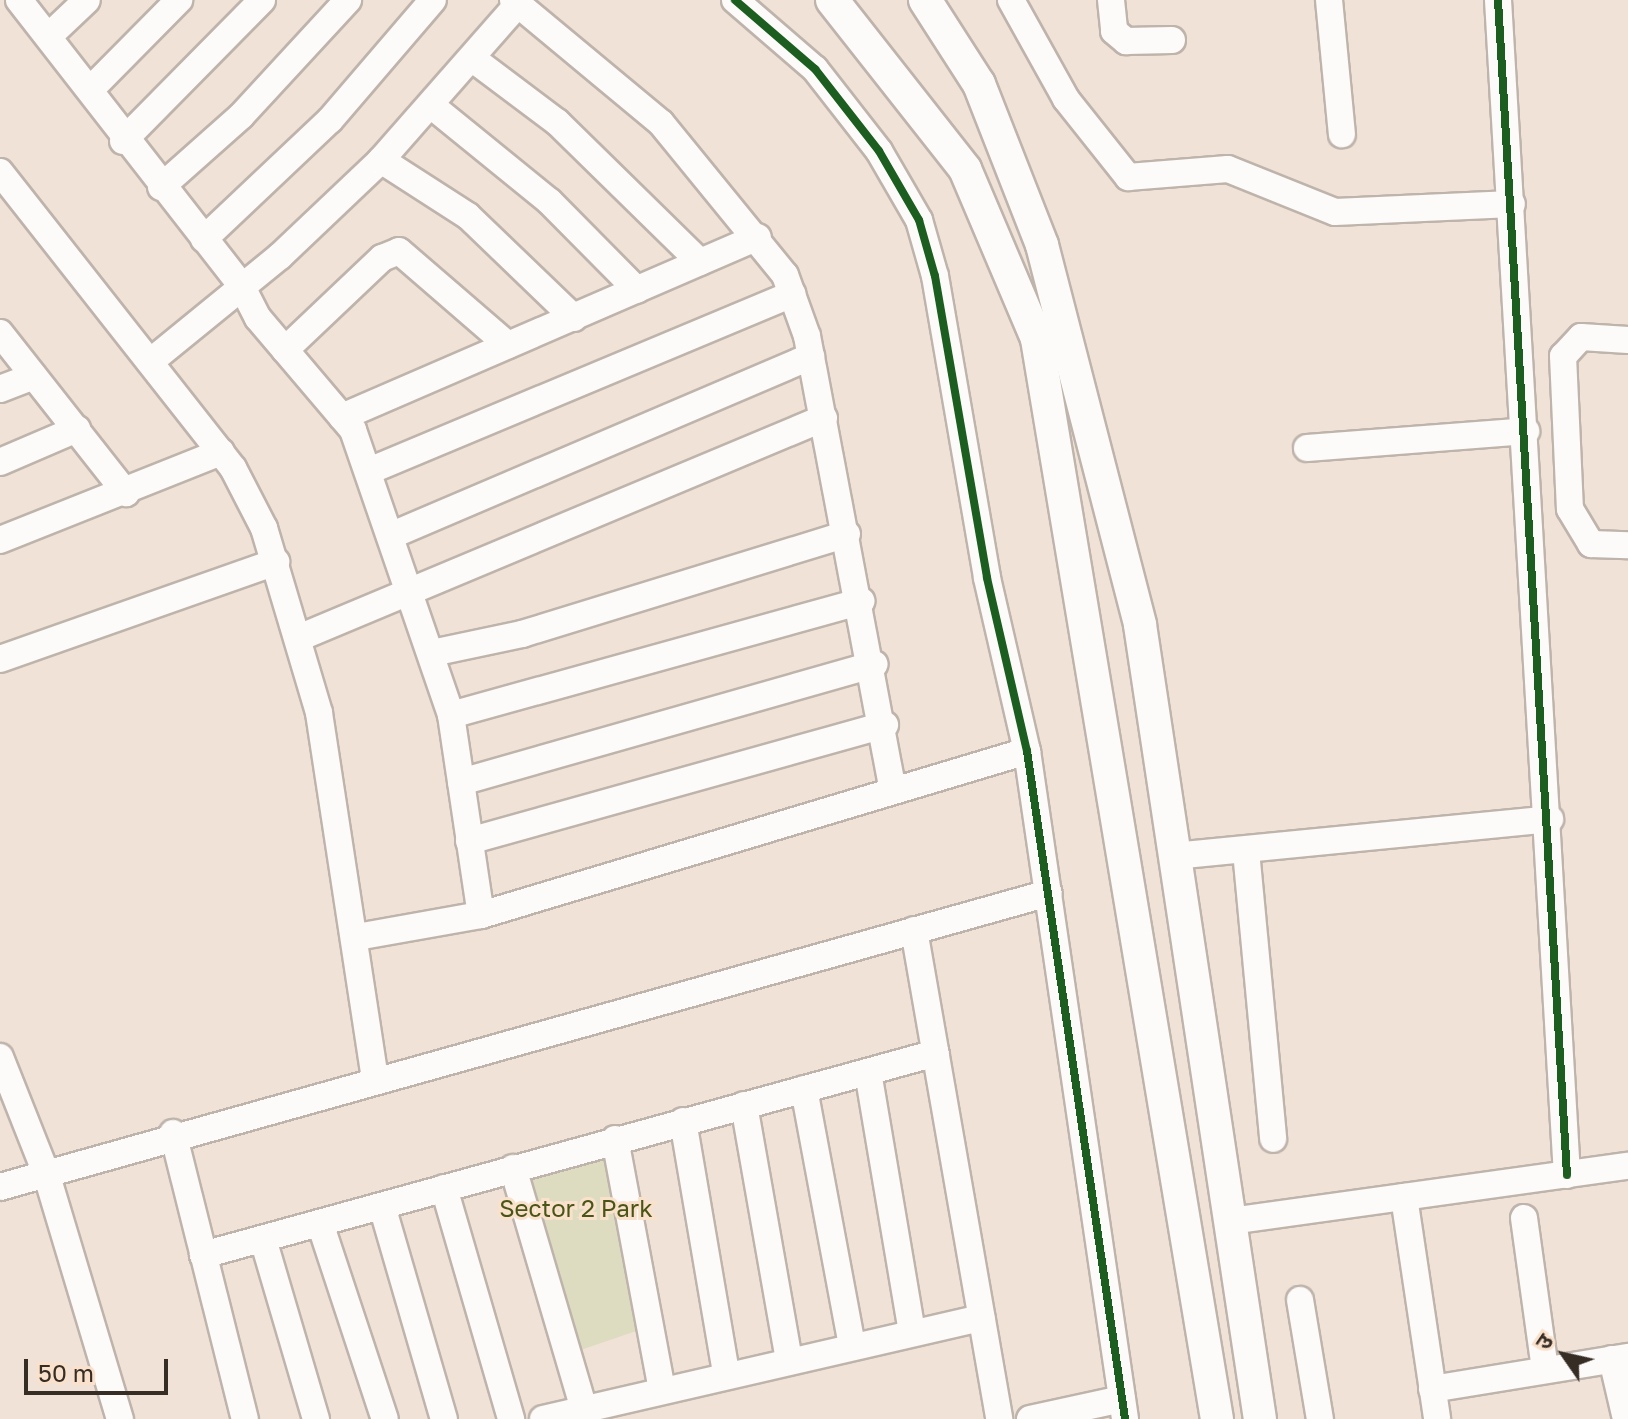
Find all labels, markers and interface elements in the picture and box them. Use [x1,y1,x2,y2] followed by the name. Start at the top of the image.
[499,1194,653,1222] park label: Sector 2 Park
[1524,1315,1604,1395] north arrow
[1529,1328,1558,1354] text: उ
[28,1343,172,1393] scale bar
[38,1358,94,1387] text: 50 m

